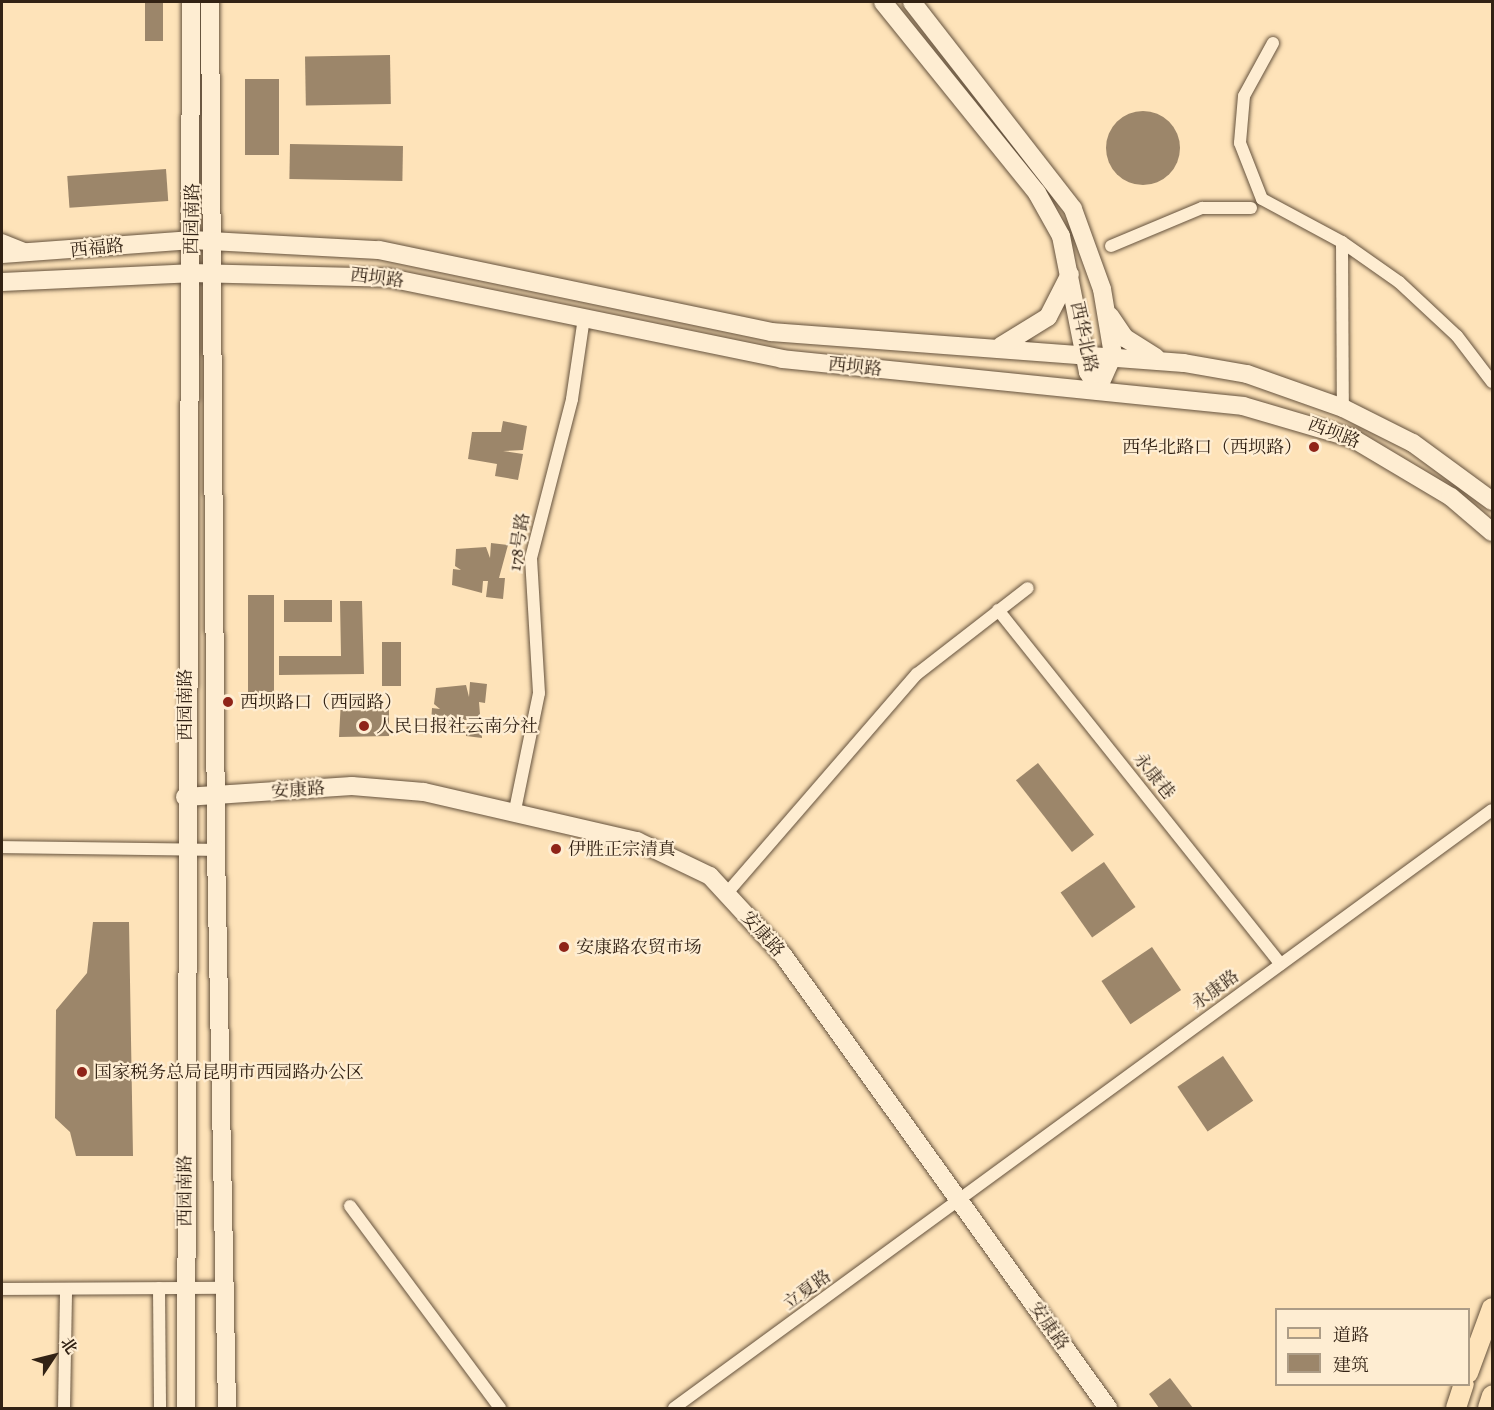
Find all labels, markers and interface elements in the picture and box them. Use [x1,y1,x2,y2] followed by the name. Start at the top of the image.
[181,183,203,255] street label: 西园南路
[69,234,125,262] street label: 西福路
[349,264,405,292] street label: 西坝路
[1066,300,1102,374] street label: 西华北路
[827,353,883,381] street label: 西坝路
[1305,413,1363,453] street label: 西坝路
[1122,436,1302,458] place label: 西华北路口（西坝路）
[1307,440,1321,454] marker: 西华北路口（西坝路）
[504,511,534,573] street label: 178号路
[174,669,196,741] street label: 西园南路
[240,691,402,713] place label: 西坝路口（西园路）
[221,695,235,709] marker: 西坝路口（西园路）
[376,715,538,737] place label: 人民日报社云南分社
[357,719,371,733] marker: 人民日报社云南分社
[1129,748,1179,804] street label: 永康巷
[270,777,326,803] street label: 安康路
[568,838,676,860] place label: 伊胜正宗清真
[549,842,563,856] marker: 伊胜正宗清真
[737,907,789,961] street label: 安康路
[576,936,702,958] place label: 安康路农贸市场
[557,940,571,954] marker: 安康路农贸市场
[1187,965,1243,1015] street label: 永康路
[94,1061,364,1083] place label: 国家税务总局昆明市西园路办公区
[75,1065,89,1079] marker: 国家税务总局昆明市西园路办公区
[174,1155,196,1227] street label: 西园南路
[779,1265,835,1315] street label: 立夏路
[1025,1298,1073,1354] street label: 安康路
[1275,1308,1470,1386] legend
[1333,1323,1369,1347] text: 道路
[24,1326,84,1386] north arrow
[55,1333,82,1359] text: 北
[1333,1353,1369,1377] text: 建筑

